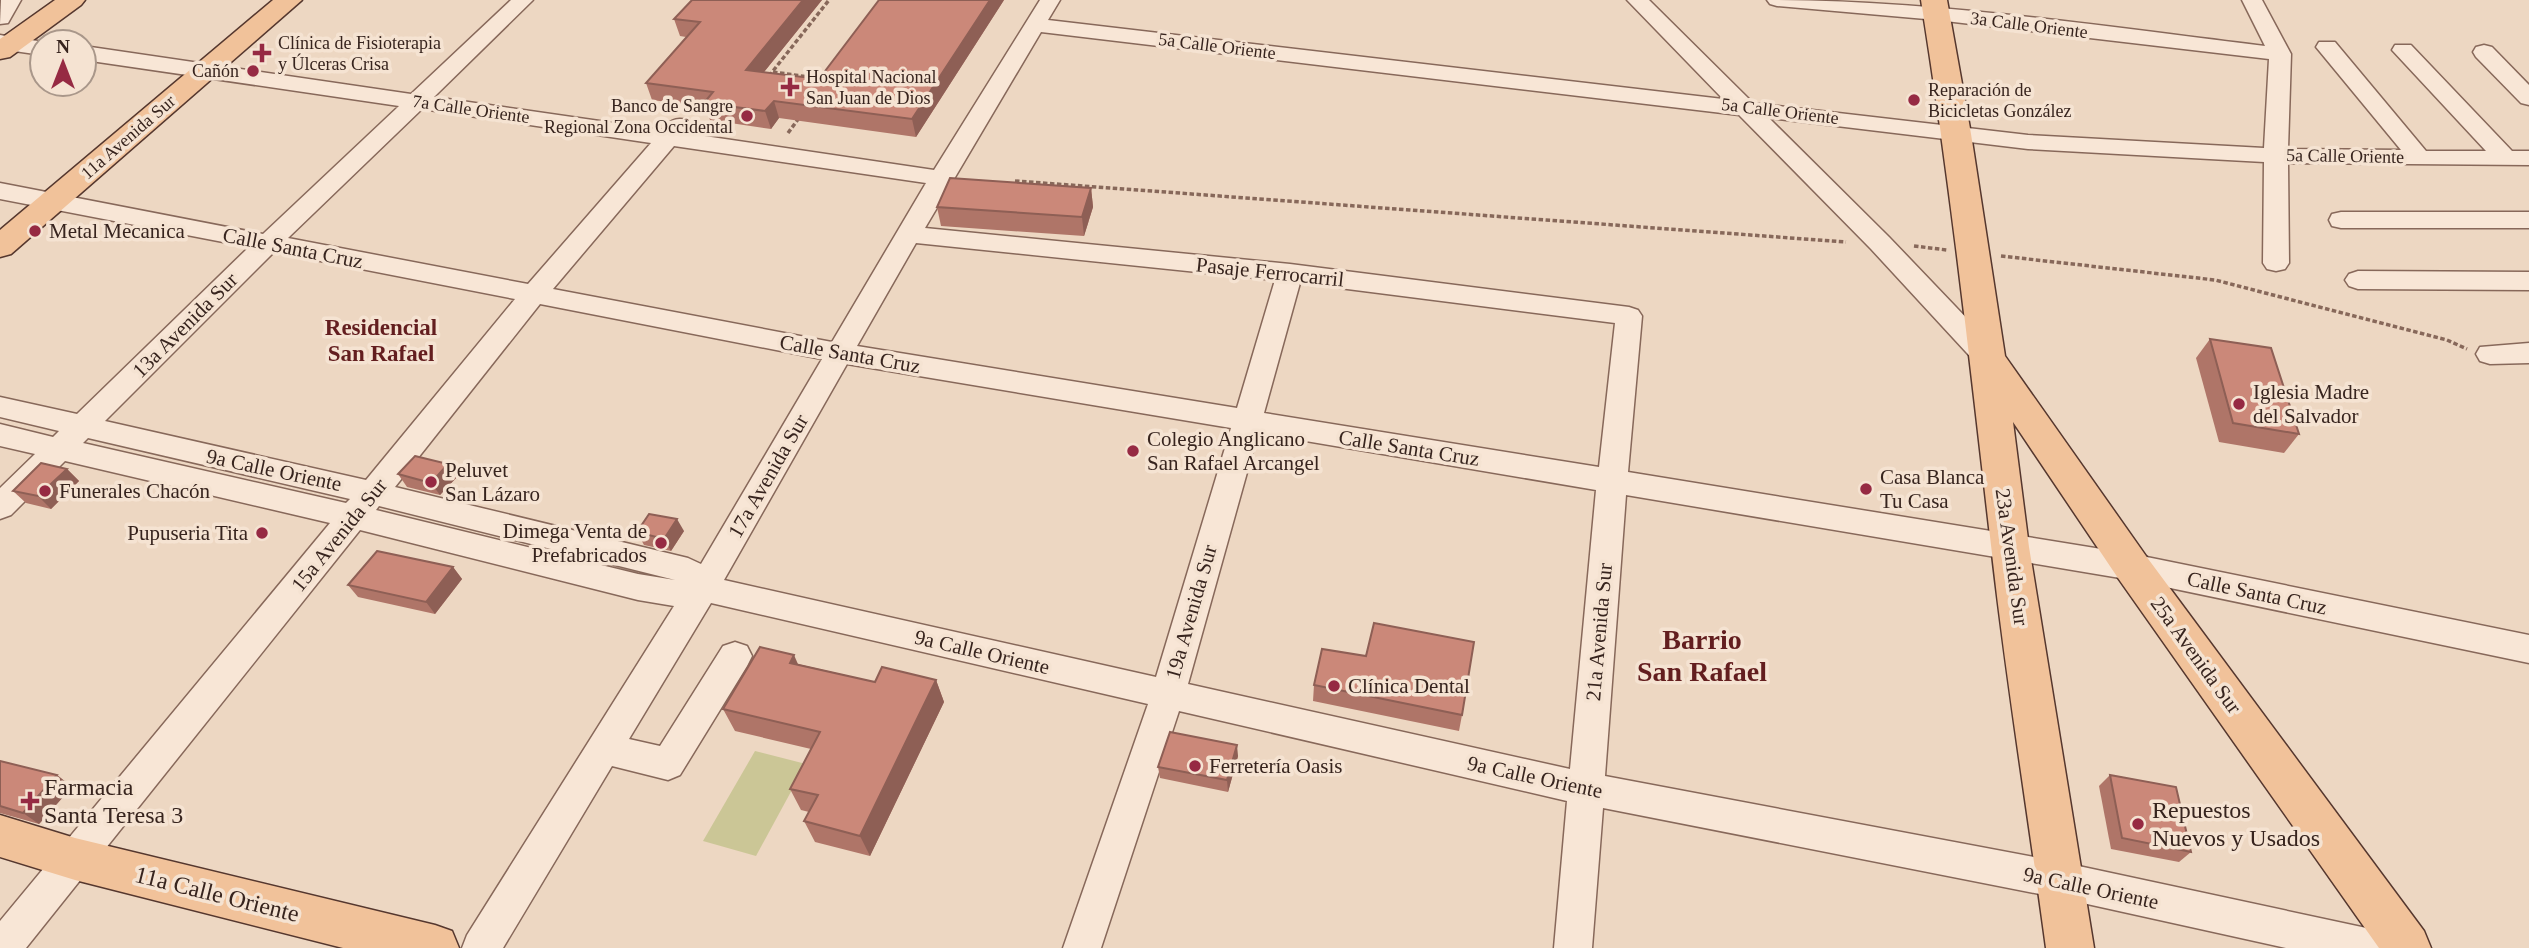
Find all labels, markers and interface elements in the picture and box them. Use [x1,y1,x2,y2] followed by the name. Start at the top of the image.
[1969,8,2089,42] street label: 3a Calle Oriente
[28,28,98,98] north arrow
[1157,29,1277,63] street label: 5a Calle Oriente
[278,33,441,74] place label: Clínica de Fisioterapia y Úlceras Crisa
[56,36,70,57] text: N
[252,43,272,63] marker: Clínica de Fisioterapia y Úlceras Crisa
[192,61,239,81] place label: Cañón
[245,63,261,79] marker: Cañón
[806,67,936,108] place label: Hospital Nacional San Juan de Dios
[780,77,800,97] marker: Hospital Nacional San Juan de Dios
[1928,80,2071,121] place label: Reparación de Bicicletas González
[77,91,179,183] street label: 11a Avenida Sur
[411,91,531,127] street label: 7a Calle Oriente
[1906,92,1922,108] marker: Reparación de Bicicletas González
[1720,94,1840,128] street label: 5a Calle Oriente
[544,96,733,137] place label: Banco de Sangre Regional Zona Occidental
[739,108,755,124] marker: Banco de Sangre Regional Zona Occidental
[2286,145,2404,167] street label: 5a Calle Oriente
[49,219,186,243] place label: Metal Mecanica
[27,223,43,239] marker: Metal Mecanica
[221,223,365,273] street label: Calle Santa Cruz
[1195,252,1345,292] street label: Pasaje Ferrocarril
[128,268,242,382] street label: 13a Avenida Sur
[325,315,437,366] district label: Residencial San Rafael
[778,330,922,378] street label: Calle Santa Cruz
[2253,380,2369,428] place label: Iglesia Madre del Salvador
[2231,396,2247,412] marker: Iglesia Madre del Salvador
[723,410,813,542] street label: 17a Avenida Sur
[1337,425,1481,471] street label: Calle Santa Cruz
[1147,427,1320,475] place label: Colegio Anglicano San Rafael Arcangel
[1125,443,1141,459] marker: Colegio Anglicano San Rafael Arcangel
[204,444,344,496] street label: 9a Calle Oriente
[445,458,540,506] place label: Peluvet San Lázaro
[1880,465,1985,513] place label: Casa Blanca Tu Casa
[286,474,392,596] street label: 15a Avenida Sur
[423,474,439,490] marker: Peluvet San Lázaro
[59,479,211,503] place label: Funerales Chacón
[1858,481,1874,497] marker: Casa Blanca Tu Casa
[37,483,53,499] marker: Funerales Chacón
[1990,487,2034,627] street label: 23a Avenida Sur
[503,519,647,567] place label: Dimega Venta de Prefabricados
[127,521,249,545] place label: Pupuseria Tita
[254,525,270,541] marker: Pupuseria Tita
[653,535,669,551] marker: Dimega Venta de Prefabricados
[1160,542,1222,682] street label: 19a Avenida Sur
[1581,562,1617,702] street label: 21a Avenida Sur
[2185,566,2329,620] street label: Calle Santa Cruz
[2146,592,2246,718] street label: 25a Avenida Sur
[1637,624,1767,687] district label: Barrio San Rafael
[912,625,1052,679] street label: 9a Calle Oriente
[1348,674,1470,698] place label: Clínica Dental
[1326,678,1342,694] marker: Clínica Dental
[1465,751,1605,803] street label: 9a Calle Oriente
[1209,754,1343,778] place label: Ferretería Oasis
[1187,758,1203,774] marker: Ferretería Oasis
[44,774,183,828] place label: Farmacia Santa Teresa 3
[22,793,38,809] marker: Farmacia Santa Teresa 3
[2152,797,2320,851] place label: Repuestos Nuevos y Usados
[2130,816,2146,832] marker: Repuestos Nuevos y Usados
[132,861,302,927] street label: 11a Calle Oriente
[2021,862,2161,914] street label: 9a Calle Oriente

